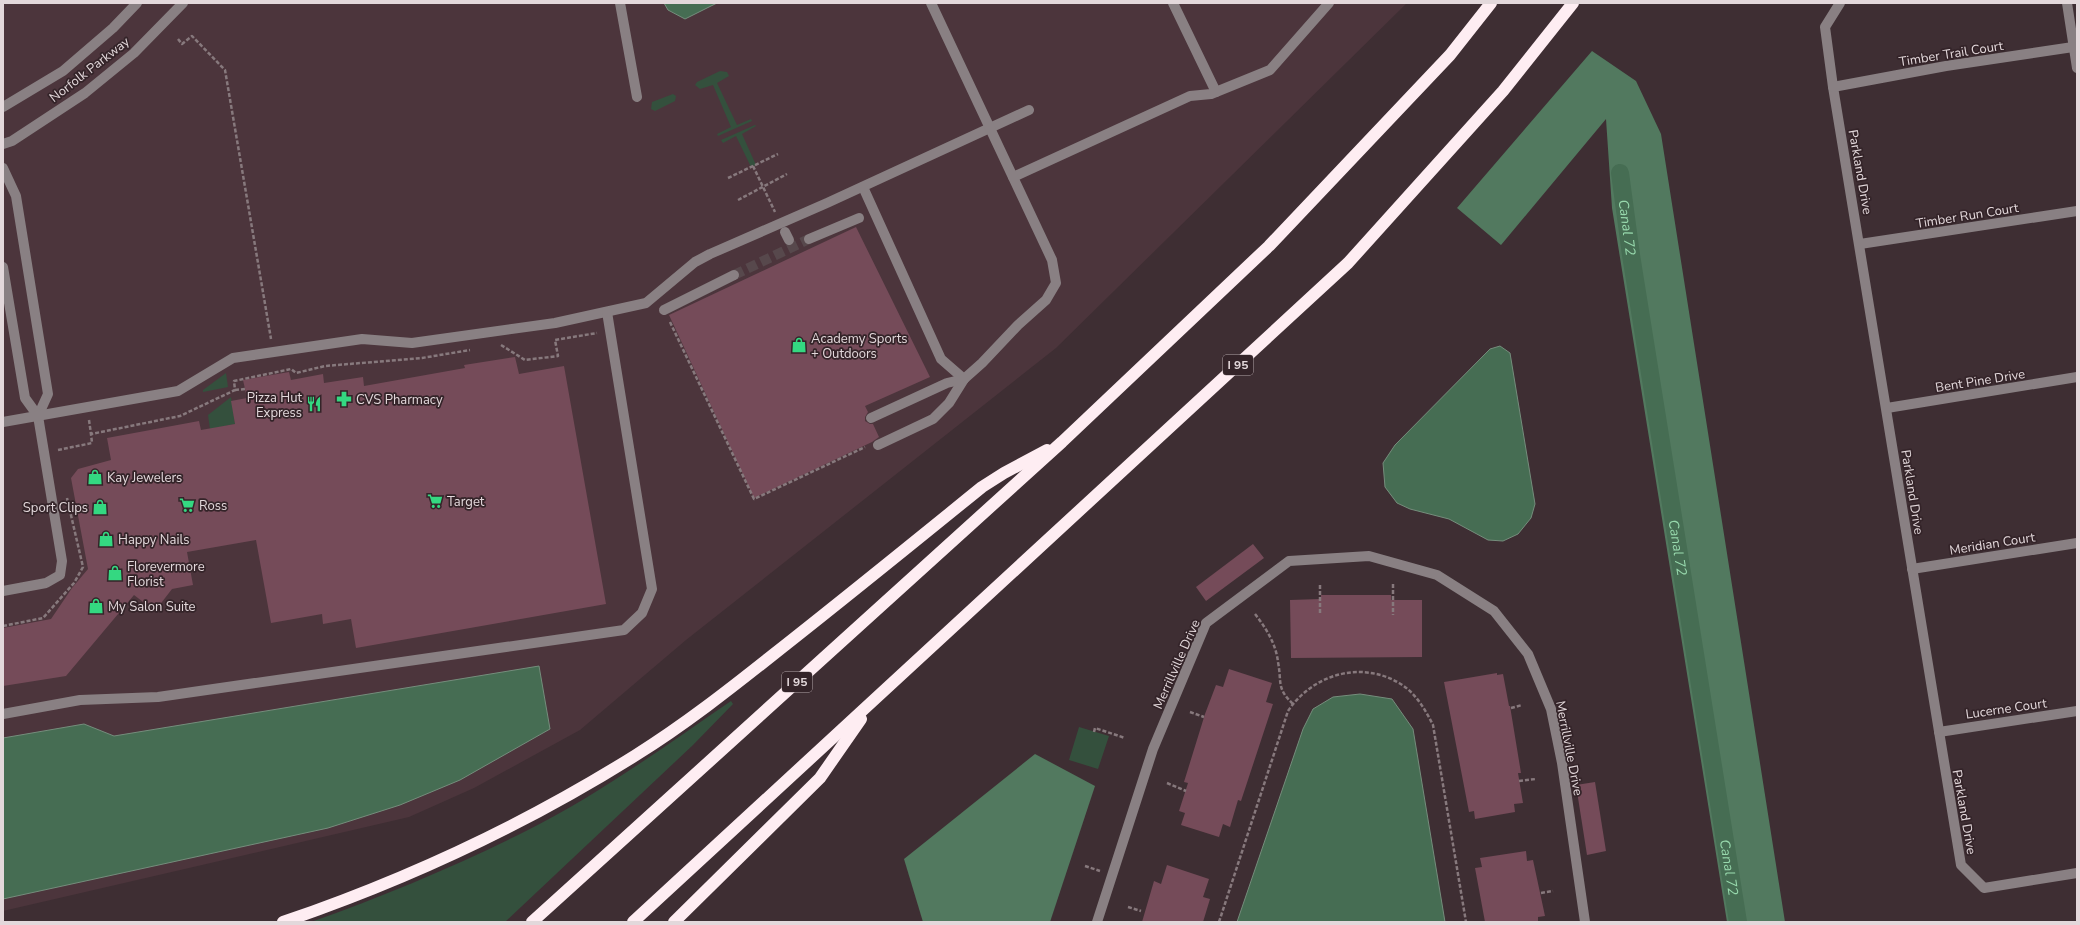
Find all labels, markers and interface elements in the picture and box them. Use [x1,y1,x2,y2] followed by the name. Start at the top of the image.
[46,33,134,107] street label: Norfolk Parkway
[1898,37,2005,71] street label: Timber Trail Court
[1844,128,1876,216] street label: Parkland Drive
[1614,198,1640,257] water label: Canal 72
[1915,199,2020,233] street label: Timber Run Court
[811,330,907,363] place label: Academy Sports + Outdoors
[790,336,808,354] shop icon: Academy Sports + Outdoors
[1223,355,1253,375] road number: I 95
[1934,365,2026,397] street label: Bent Pine Drive
[247,389,302,422] place label: Pizza Hut Express
[335,390,353,408] pharmacy icon: CVS Pharmacy
[356,391,443,409] place label: CVS Pharmacy
[305,395,323,413] restaurant icon: Pizza Hut Express
[1896,448,1928,536] street label: Parkland Drive
[86,468,104,486] shop icon: Kay Jewelers
[107,469,182,487] place label: Kay Jewelers
[426,492,444,510] supermarket icon: Target
[447,493,485,511] place label: Target
[178,496,196,514] supermarket icon: Ross
[199,497,227,515] place label: Ross
[91,498,109,516] shop icon: Sport Clips
[23,499,88,517] place label: Sport Clips
[1664,518,1691,577] water label: Canal 72
[1948,528,2037,560] street label: Meridian Court
[97,530,115,548] shop icon: Happy Nails
[118,531,189,549] place label: Happy Nails
[127,558,205,591] place label: Florevermore Florist
[106,564,124,582] shop icon: Florevermore Florist
[87,597,105,615] shop icon: My Salon Suite
[108,598,196,616] place label: My Salon Suite
[1149,617,1205,712] street label: Merrillville Drive
[782,672,812,692] road number: I 95
[1964,694,2048,724] street label: Lucerne Court
[1551,699,1587,797] street label: Merrillville Drive
[1948,768,1980,856] street label: Parkland Drive
[1715,838,1743,897] water label: Canal 72

